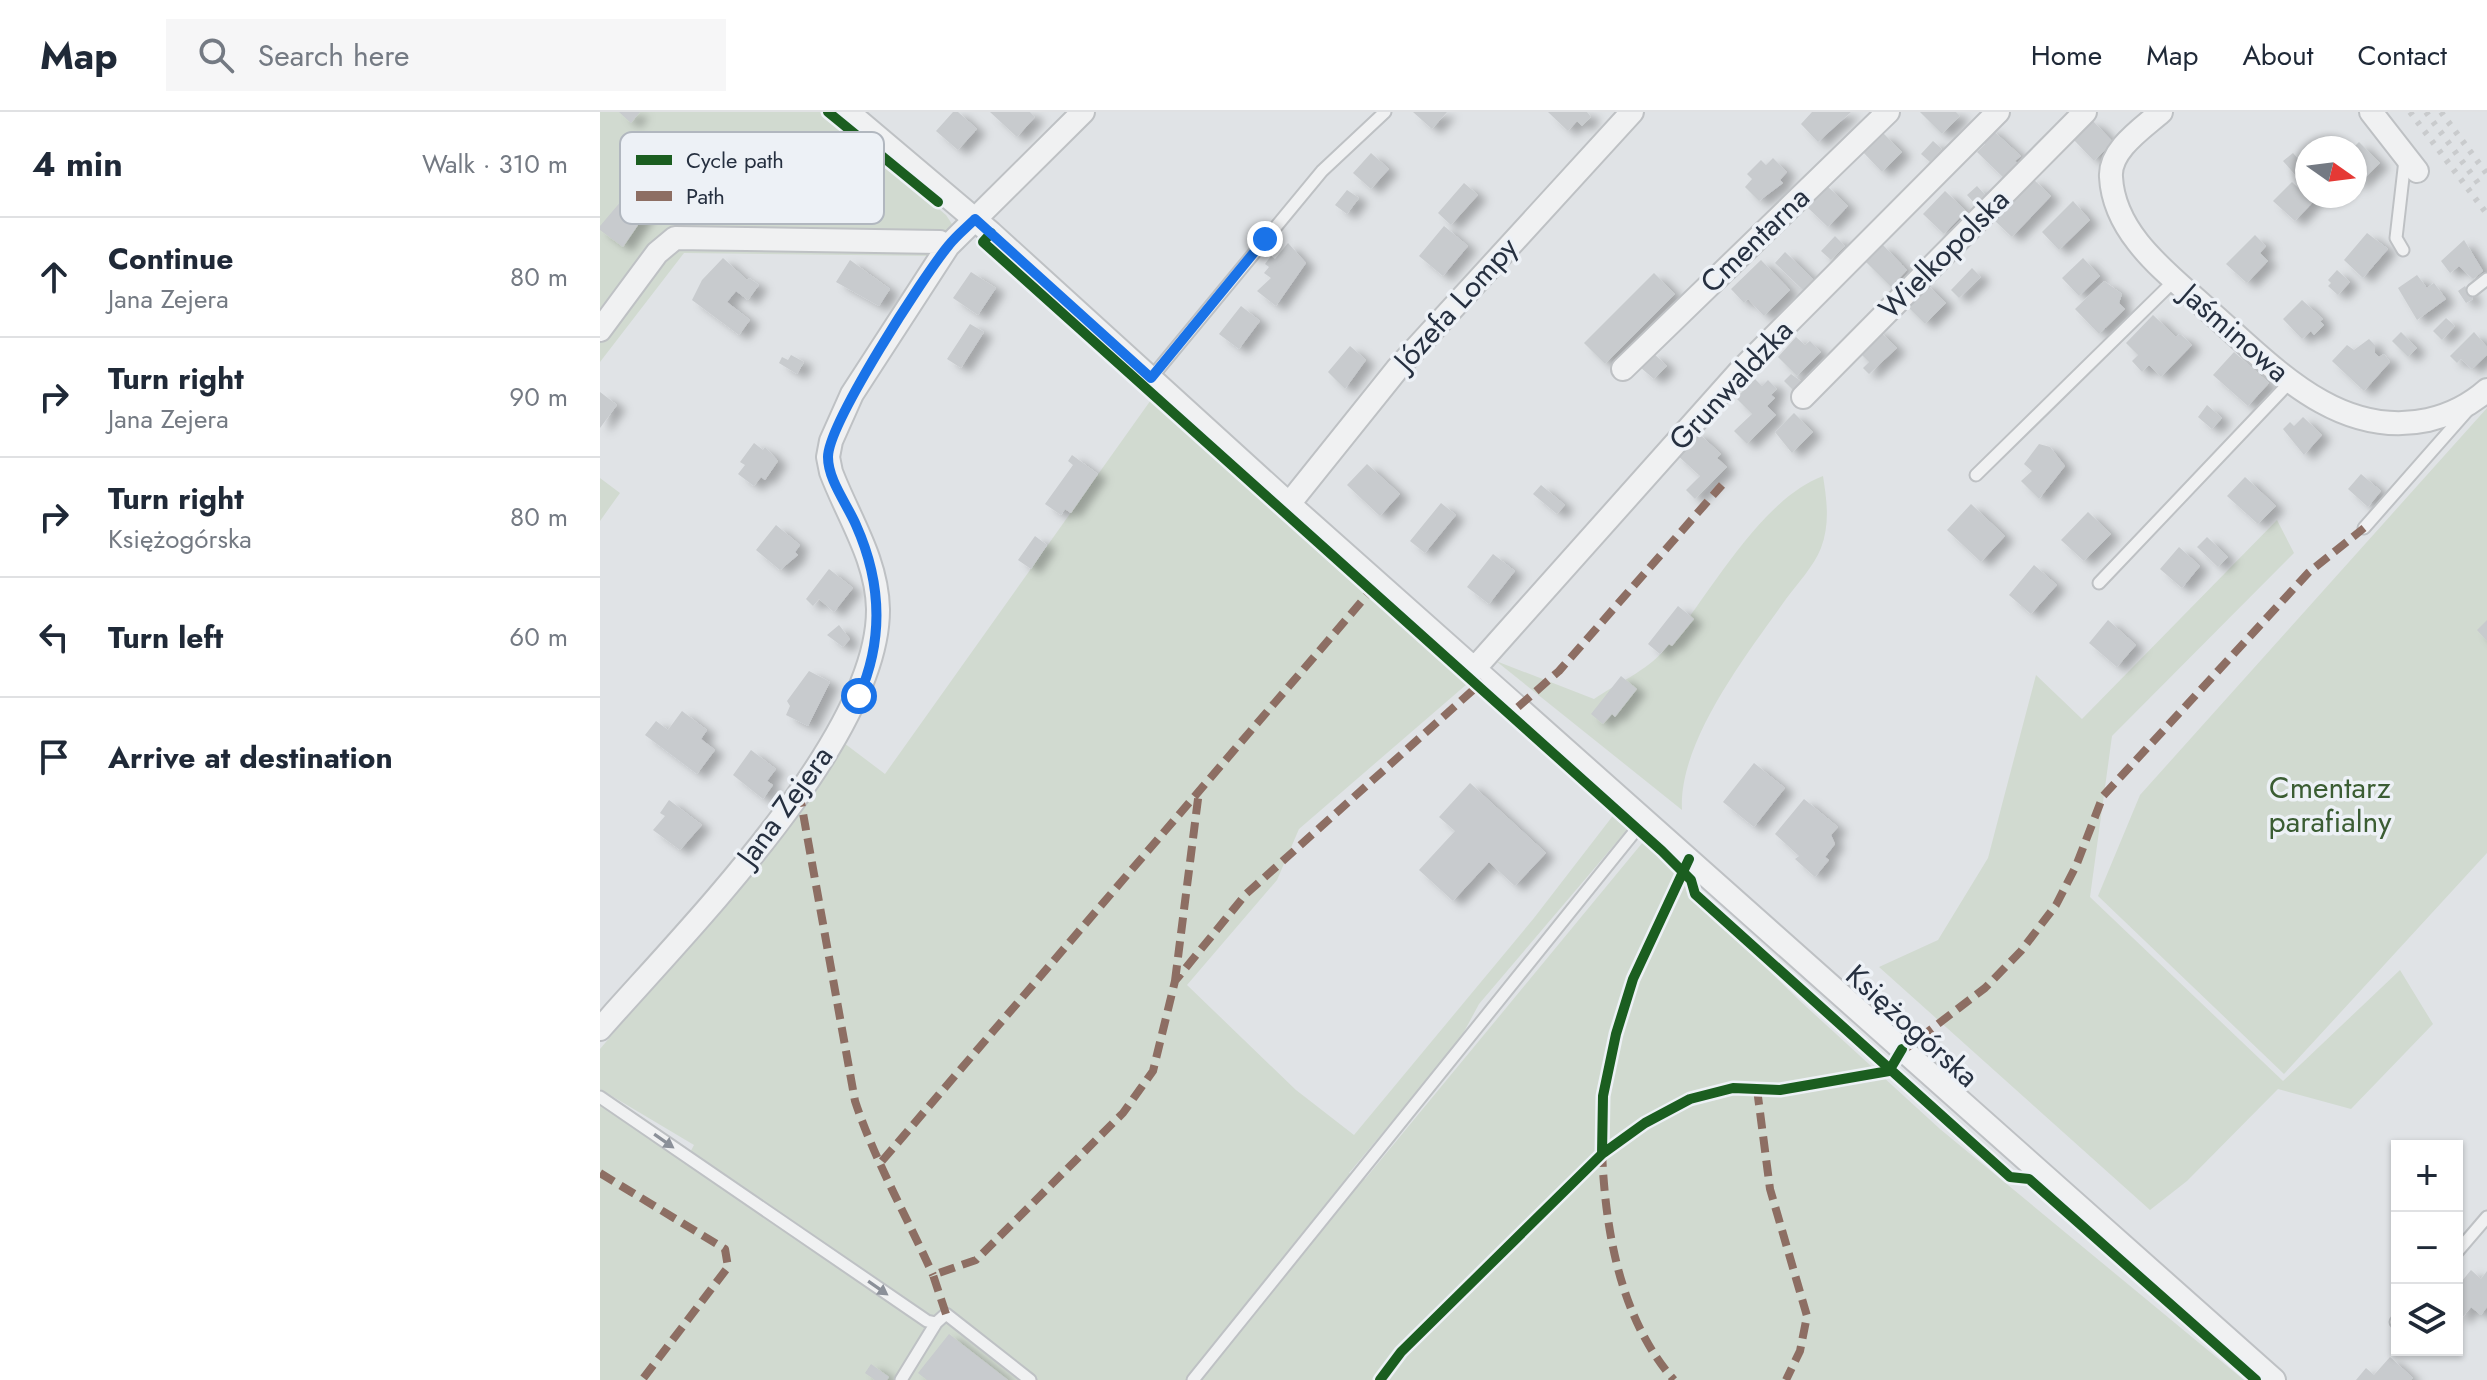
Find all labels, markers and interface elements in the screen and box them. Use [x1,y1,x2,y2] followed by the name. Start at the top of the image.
[166,19,726,91] search box
[40,28,118,83] text: Map
[194,33,238,77] icon: search
[258,34,410,77] text: Search here
[2031,35,2102,76] text: Home
[2146,35,2198,76] text: Map
[2242,35,2314,76] text: About
[2358,35,2447,76] text: Contact
[620,132,884,224] legend
[2295,136,2367,208] north arrow
[32,140,123,189] text: 4 min
[686,144,784,176] text: Cycle path
[422,145,568,183] text: Walk · 310 m
[1690,177,1819,303] street label: Cmentarna
[1869,179,2019,329] street label: Wielkopolska
[686,180,725,212] text: Path
[1247,221,1283,257] route end
[1381,227,1528,383] street label: Józefa Lompy
[108,237,234,280] text: Continue
[32,255,76,299] icon: ahead
[510,258,568,296] text: 80 m
[2169,271,2299,392] street label: Jaśminowa
[108,280,229,318] text: Jana Zejera
[1659,310,1803,460] street label: Grunwaldzka
[108,357,244,400] text: Turn right
[32,375,76,419] icon: right
[509,378,568,416] text: 90 m
[108,400,229,438] text: Jana Zejera
[108,477,244,520] text: Turn right
[32,495,76,539] icon: right
[510,498,568,536] text: 80 m
[108,520,252,558] text: Księżogórska
[32,615,76,659] icon: left
[108,616,223,659] text: Turn left
[509,618,568,656] text: 60 m
[841,678,877,714] route start
[32,735,76,779] icon: arrive
[108,736,393,779] text: Arrive at destination
[724,737,843,878] street label: Jana Zejera
[2269,766,2392,843] park label: Cmentarz parafialny
[1836,954,1988,1097] street label: Księżogórska
[654,1133,675,1148] one-way arrow
[2391,1140,2463,1356] map controls
[2391,1140,2463,1212] button: +
[2391,1212,2463,1284] button: −
[868,1280,889,1295] one-way arrow
[2391,1284,2463,1356] button: layers

